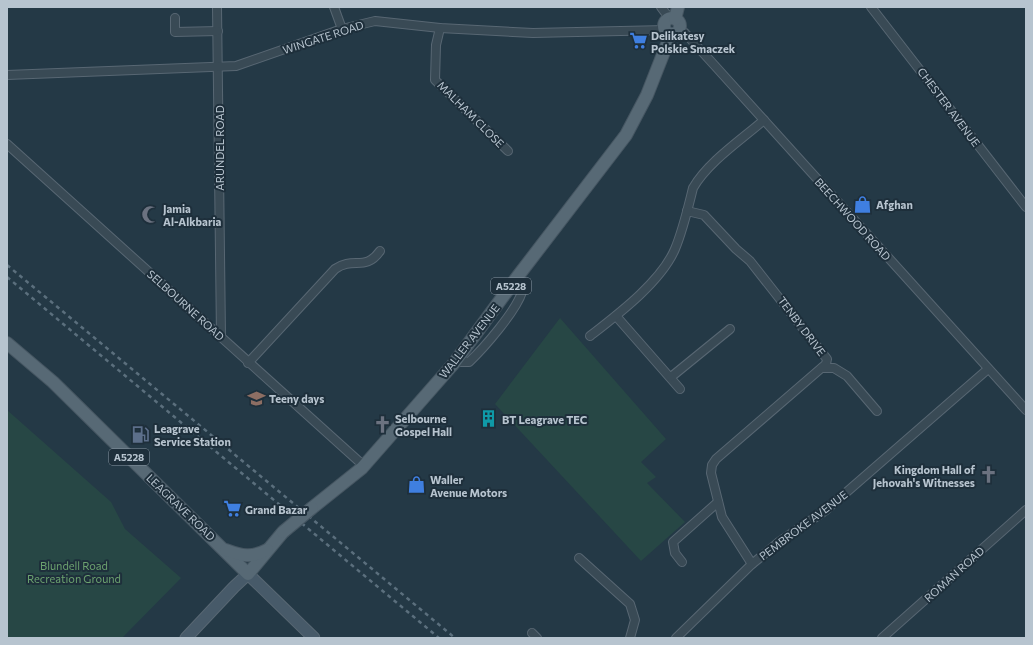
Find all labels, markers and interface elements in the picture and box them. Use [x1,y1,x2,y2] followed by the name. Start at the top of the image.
[281,18,365,56] street label: WINGATE ROAD
[651,29,736,55] place label: Delikatesy Polskie Smaczek
[628,31,648,51] supermarket icon: Delikatesy Polskie Smaczek
[915,65,983,149] street label: CHESTER AVENUE
[435,78,507,150] street label: MALHAM CLOSE
[213,105,226,191] street label: ARUNDEL ROAD
[812,175,894,263] street label: BEECHWOOD ROAD
[853,194,873,214] shop icon: Afghan
[876,198,913,211] place label: Afghan
[163,202,221,228] place label: Jamia Al-Alkbaria
[140,204,160,224] mosque icon: Jamia Al-Alkbaria
[145,267,227,343] street label: SELBOURNE ROAD
[491,278,531,294] road number: A5228
[776,294,828,358] street label: TENBY DRIVE
[436,301,502,381] street label: WALLER AVENUE
[246,388,266,408] school or university icon: Teeny days
[269,392,324,405] place label: Teeny days
[479,409,499,429] building icon: BT Leagrave TEC
[395,412,452,438] place label: Selbourne Gospel Hall
[502,413,588,426] place label: BT Leagrave TEC
[372,414,392,434] church icon: Selbourne Gospel Hall
[154,422,231,448] place label: Leagrave Service Station
[131,424,151,444] fuel station icon: Leagrave Service Station
[109,449,149,465] road number: A5228
[873,463,975,490] place label: Kingdom Hall of Jehovah's Witnesses
[978,465,998,485] church icon: Kingdom Hall of Jehovah's Witnesses
[144,471,218,543] street label: LEAGRAVE ROAD
[430,473,507,499] place label: Waller Avenue Motors
[407,475,427,495] shop icon: Waller Avenue Motors
[756,488,850,562] street label: PEMBROKE AVENUE
[222,499,242,519] supermarket icon: Grand Bazar
[245,503,308,516] place label: Grand Bazar
[921,544,987,604] street label: ROMAN ROAD
[27,559,121,585] park label: Blundell Road Recreation Ground

